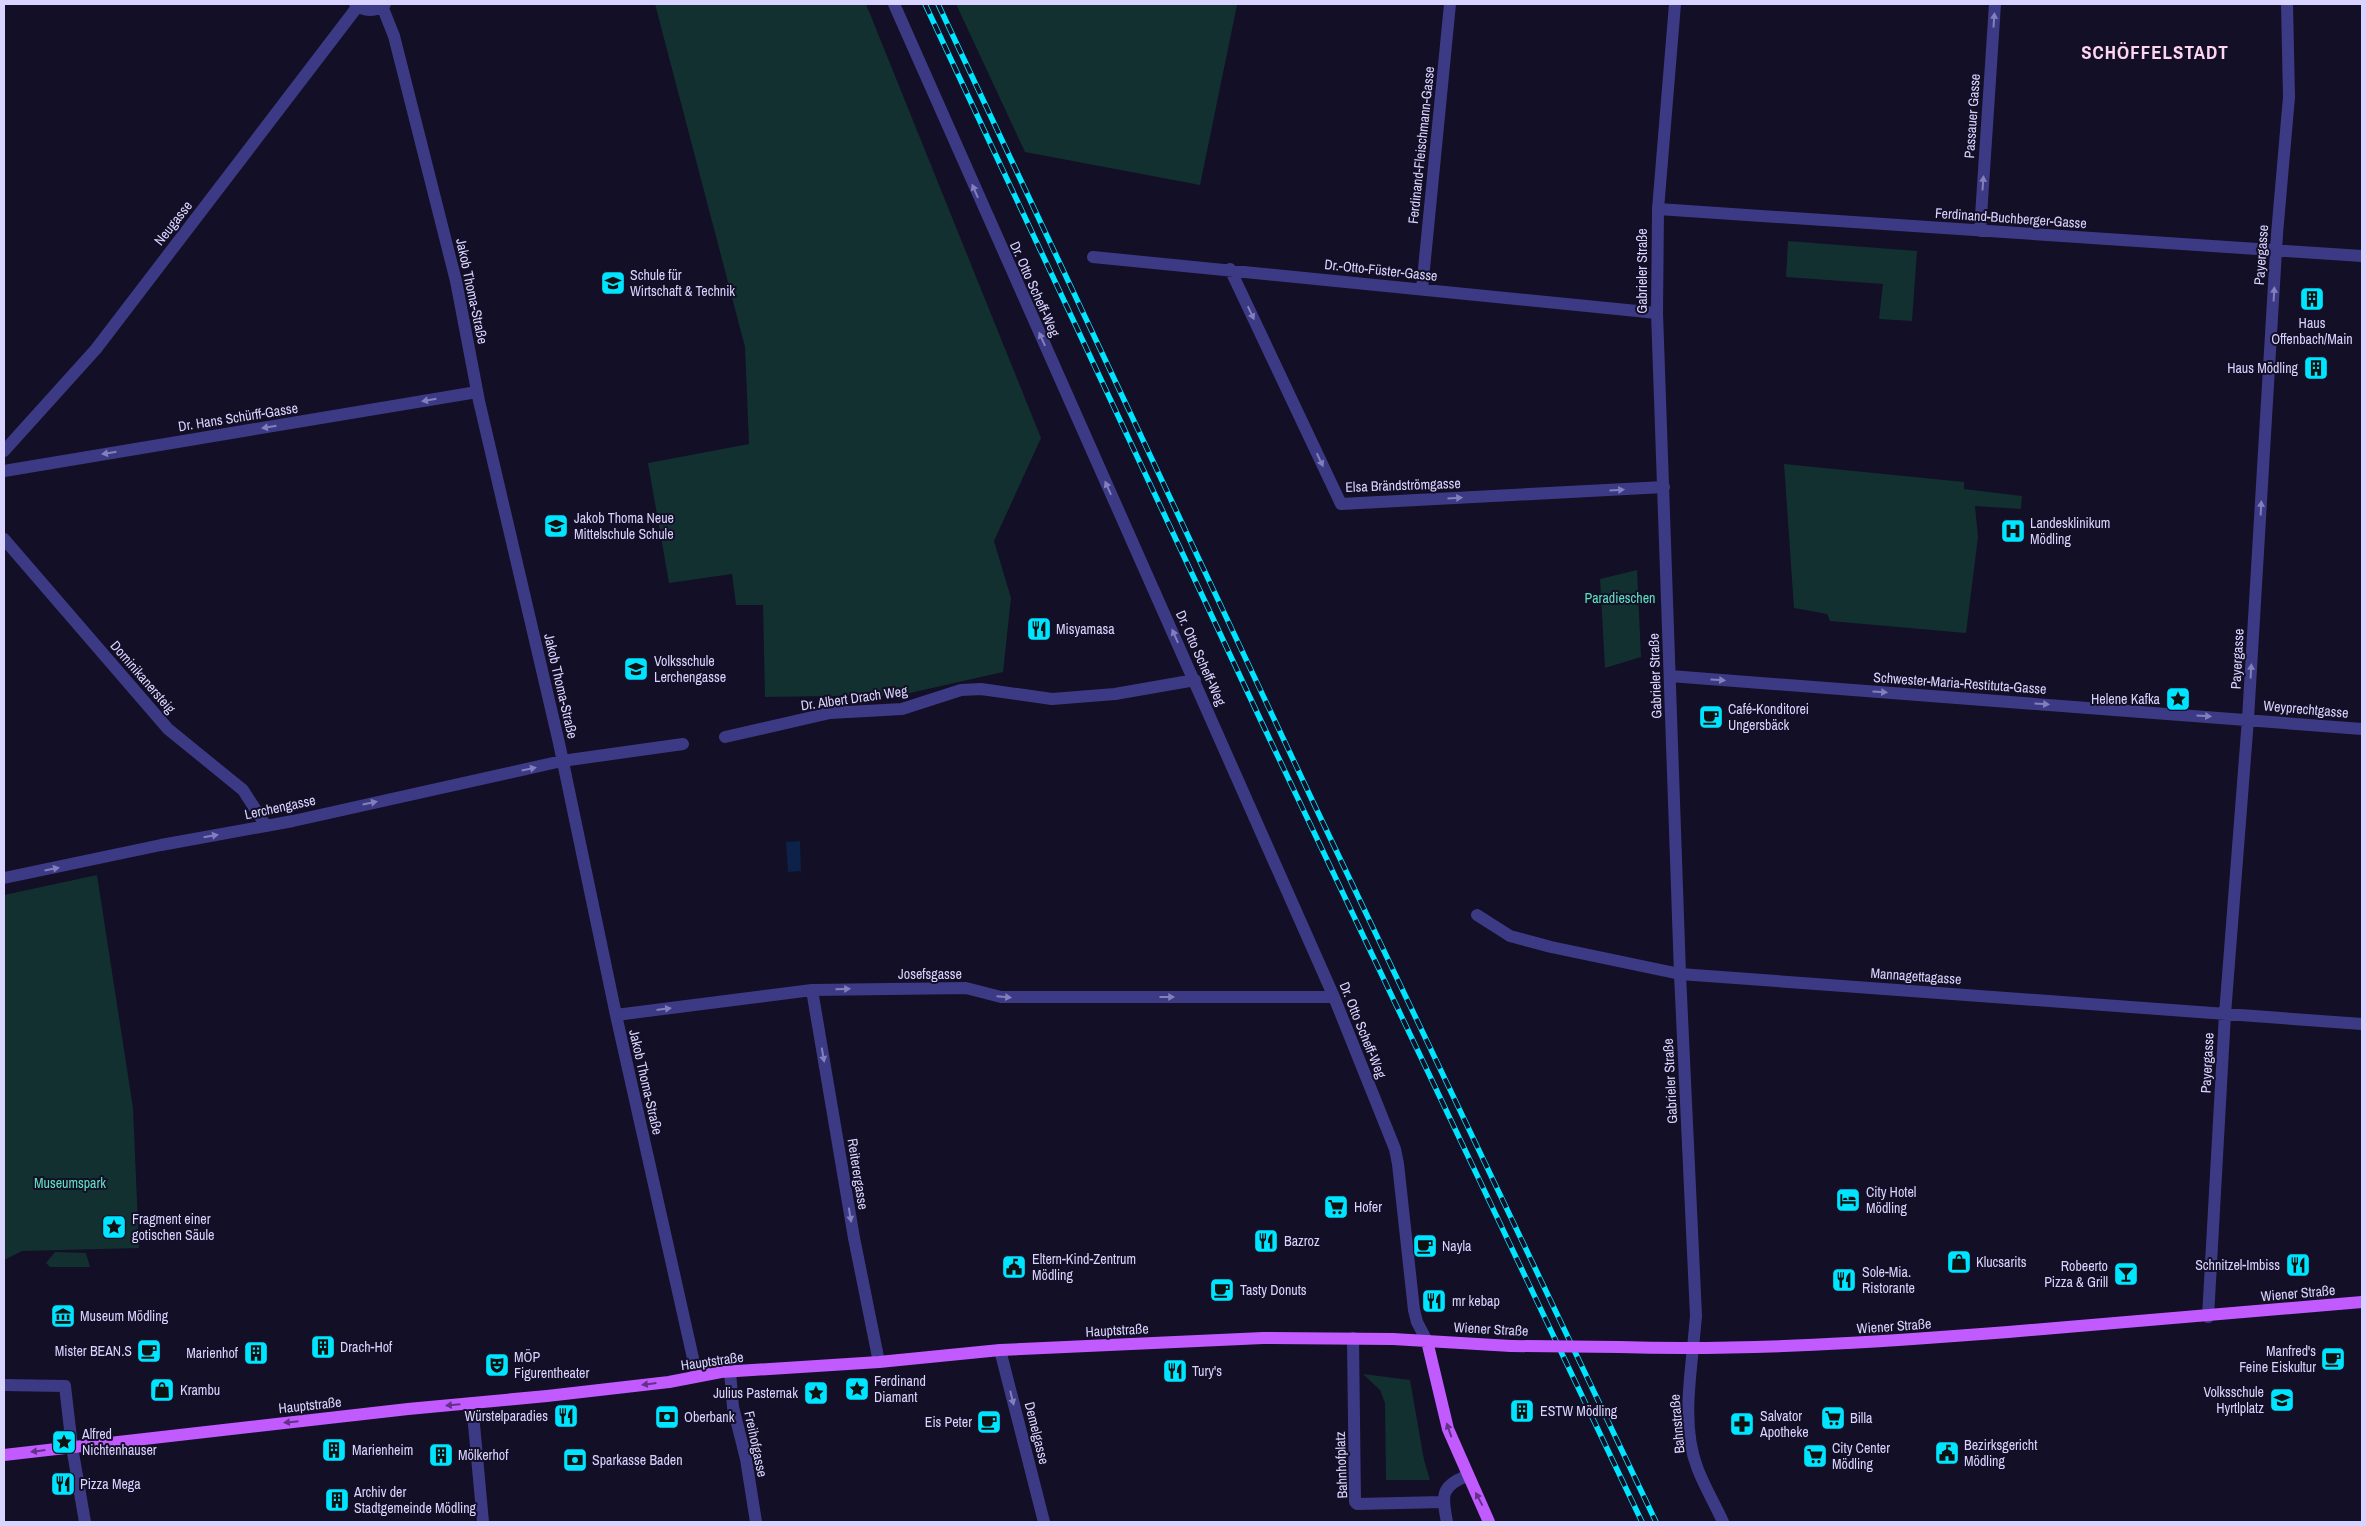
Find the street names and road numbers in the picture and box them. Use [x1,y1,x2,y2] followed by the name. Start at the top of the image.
[1404,65,1438,225] street label: Ferdinand-Fleischmann-Gasse
[1960,73,1984,159] street label: Passauer Gasse
[150,197,196,249] street label: Neugasse
[1935,204,2087,232] street label: Ferdinand-Buchberger-Gasse
[2250,224,2272,286] street label: Payergasse
[1633,228,1651,314] street label: Gabrieler Straße
[452,236,492,346] street label: Jakob Thoma-Straße
[1006,239,1064,340] street label: Dr. Otto Scheff-Weg
[1324,255,1438,285] street label: Dr.-Otto-Füster-Gasse
[177,399,299,435] street label: Dr. Hans Schürff-Gasse
[1345,474,1461,496] street label: Elsa Brändströmgasse
[1172,608,1230,709] street label: Dr. Otto Scheff-Weg
[2226,628,2248,690] street label: Payergasse
[540,632,582,740] street label: Jakob Thoma-Straße
[1645,633,1665,719] street label: Gabrieler Straße
[106,637,180,718] street label: Dominikanersteig
[1873,668,2047,698] street label: Schwester-Maria-Restituta-Gasse
[799,682,909,714] street label: Dr. Albert Drach Weg
[2263,696,2349,722] street label: Weyprechtgasse
[243,791,317,823] street label: Lerchengasse
[1870,964,1962,988] street label: Mannagettagasse
[898,965,962,983] street label: Josefsgasse
[1335,979,1391,1081] street label: Dr. Otto Scheff-Weg
[625,1028,667,1136] street label: Jakob Thoma-Straße
[2196,1032,2218,1094] street label: Payergasse
[1659,1038,1681,1124] street label: Gabrieler Straße
[843,1137,873,1211] street label: Reiterergasse
[2260,1281,2336,1305] street label: Wiener Straße
[1856,1314,1932,1338] street label: Wiener Straße
[1453,1318,1529,1340] street label: Wiener Straße
[1085,1319,1149,1341] street label: Hauptstraße
[679,1348,745,1374] street label: Hauptstraße
[278,1393,342,1417] street label: Hauptstraße
[1665,1394,1689,1454] street label: Bahnstraße
[1021,1400,1053,1466] street label: Demelgasse
[740,1409,772,1479] street label: Freihofgasse
[1331,1431,1351,1499] street label: Bahnhofplatz

